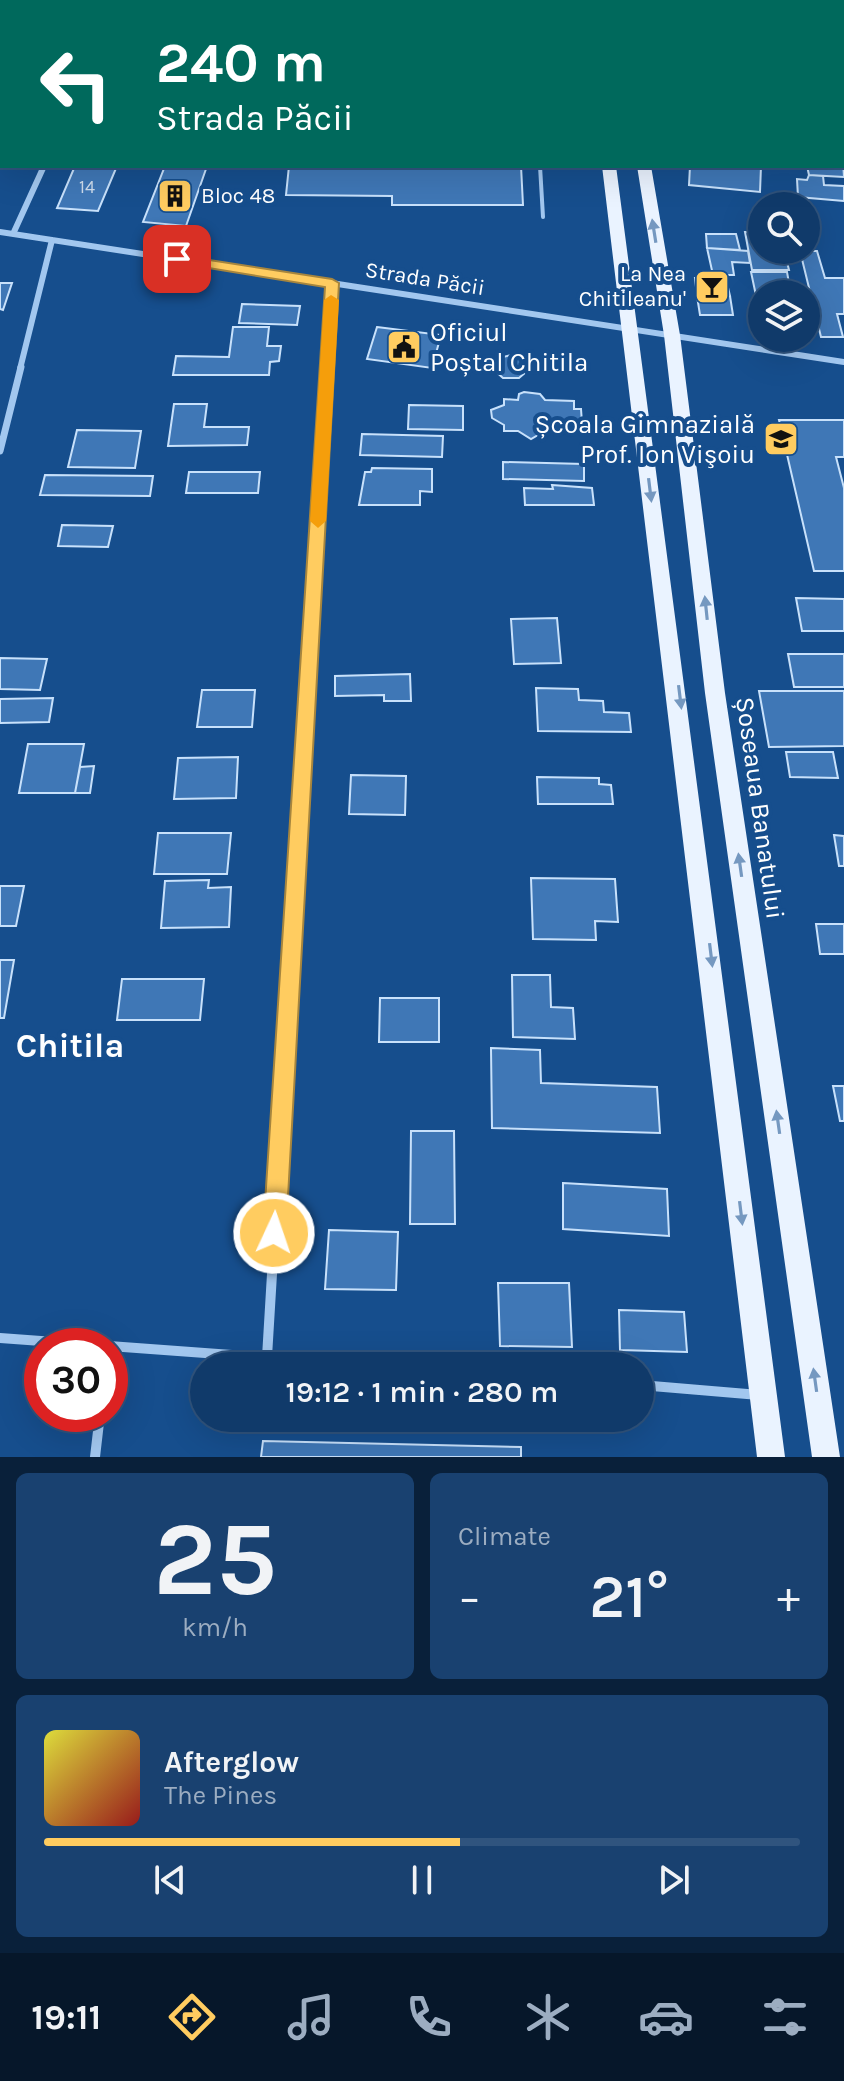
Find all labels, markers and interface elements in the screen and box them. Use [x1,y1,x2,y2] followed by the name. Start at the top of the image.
[156,30,326,95] text: 240 m
[24,32,128,136] icon: left
[156,97,354,139] text: Strada Păcii
[79,176,95,198] house number: 14
[156,177,194,215] building icon: Bloc 48
[201,183,275,209] place label: Bloc 48
[748,192,820,352] map controls
[748,192,820,264] button: search
[647,218,660,243] one-way arrow
[143,225,211,293] pin
[155,237,199,281] icon: arrive
[363,257,487,301] street label: Strada Păcii
[579,261,686,312] place label: La Nea Chitileanu'
[693,268,731,306] bar icon: La Nea Chitileanu'
[748,280,820,352] button: layers
[430,317,588,378] place label: Oficiul Poștal Chitila
[385,328,423,366] public building icon: Oficiul Poștal Chitila
[535,409,755,470] place label: Școala Gimnazială Prof. Ion Vişoiu
[762,420,800,458] school or university icon: Școala Gimnazială Prof. Ion Vişoiu
[644,478,657,503] one-way arrow
[699,595,712,620] one-way arrow
[674,685,687,710] one-way arrow
[729,695,791,921] street label: Șoseaua Banatului
[733,852,746,877] one-way arrow
[704,943,717,968] one-way arrow
[16,1026,124,1066] district label: Chitila
[771,1110,784,1135] one-way arrow
[232,1191,316,1275] position arrow
[735,1201,748,1226] one-way arrow
[24,1328,128,1432] speed limit sign: 30
[808,1367,821,1392] one-way arrow
[286,1374,558,1410] text: 19:12 · 1 min · 280 m
[153,1499,277,1620] text: 25
[458,1521,551,1552] text: Climate
[589,1562,669,1632] text: 21°
[458,1572,481,1623] text: −
[777,1572,800,1623] text: +
[182,1612,248,1643] text: km/h
[164,1744,299,1780] text: Afterglow
[164,1780,277,1811] text: The Pines
[148,1858,192,1902] icon: previous
[400,1858,444,1902] icon: pause
[652,1858,696,1902] icon: next
[164,1989,220,2045] icon: directions
[283,1989,339,2045] icon: music
[401,1989,457,2045] icon: phone
[520,1989,576,2045] icon: climate
[638,1989,694,2045] icon: car
[757,1989,813,2045] icon: filters
[31,1996,101,2038] text: 19:11

